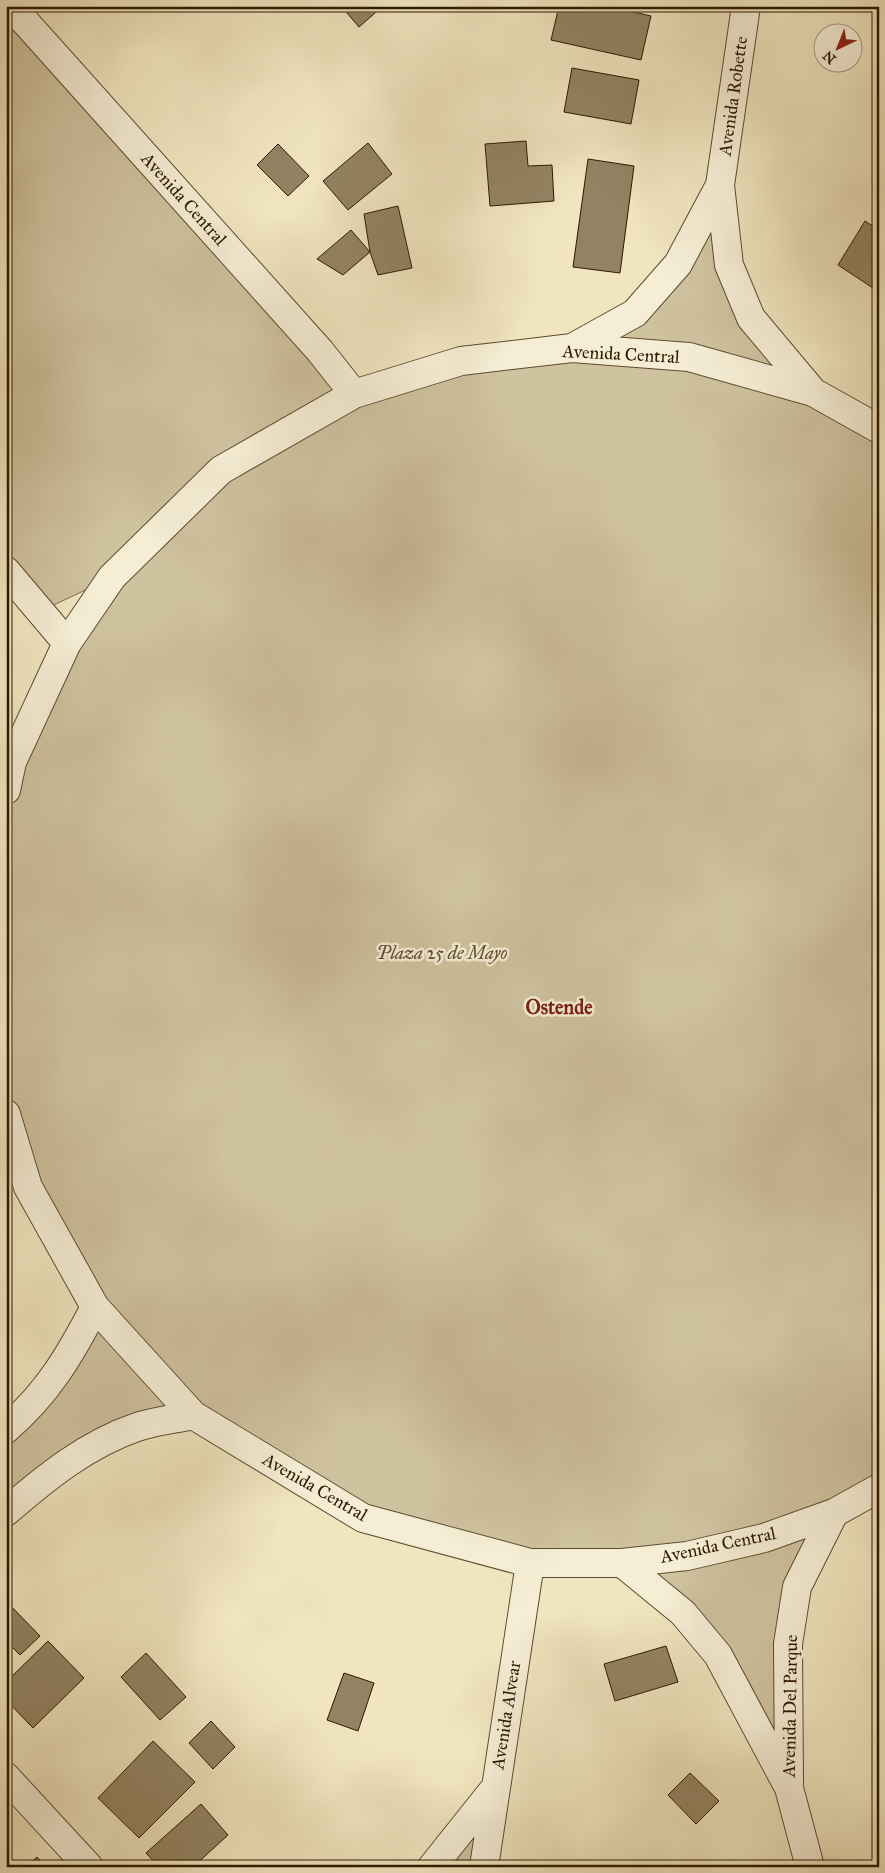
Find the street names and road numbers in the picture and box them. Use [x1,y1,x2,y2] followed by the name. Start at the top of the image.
[714,35,752,158] street label: Avenida Robette
[136,147,232,250] street label: Avenida Central
[561,340,680,368] street label: Avenida Central
[258,1448,371,1526] street label: Avenida Central
[657,1522,778,1568] street label: Avenida Central
[778,1634,803,1779] street label: Avenida Del Parque
[486,1659,525,1772] street label: Avenida Alvear

